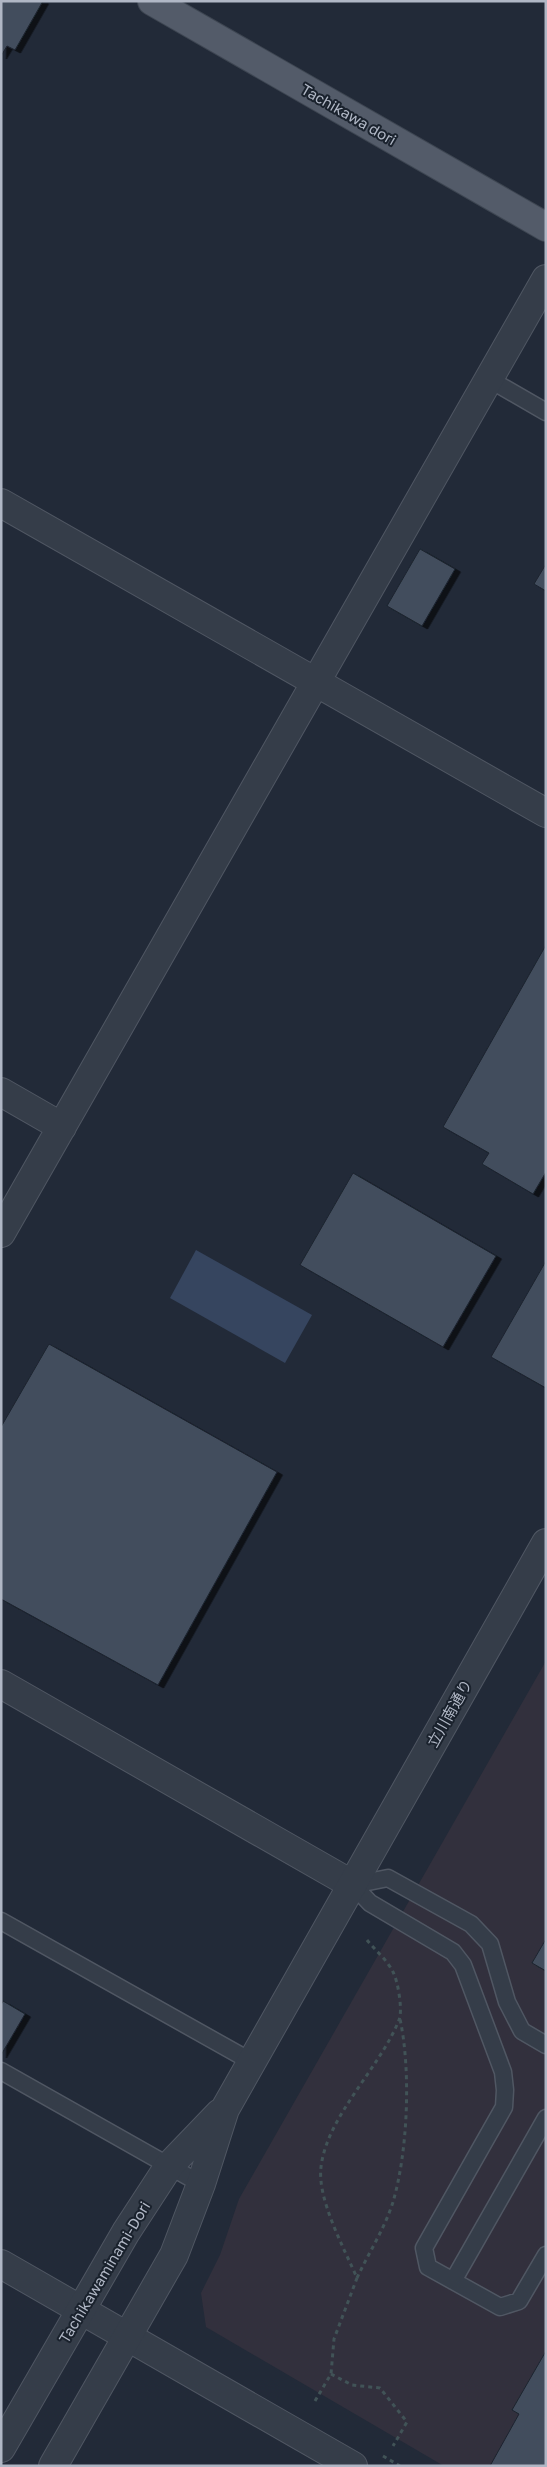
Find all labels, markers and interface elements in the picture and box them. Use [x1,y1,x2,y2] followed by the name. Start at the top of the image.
[298,80,400,148] street label: Tachikawa dori
[423,1676,475,1750] street label: 立川南通り
[55,2198,153,2346] street label: Tachikawaminami-Dori

